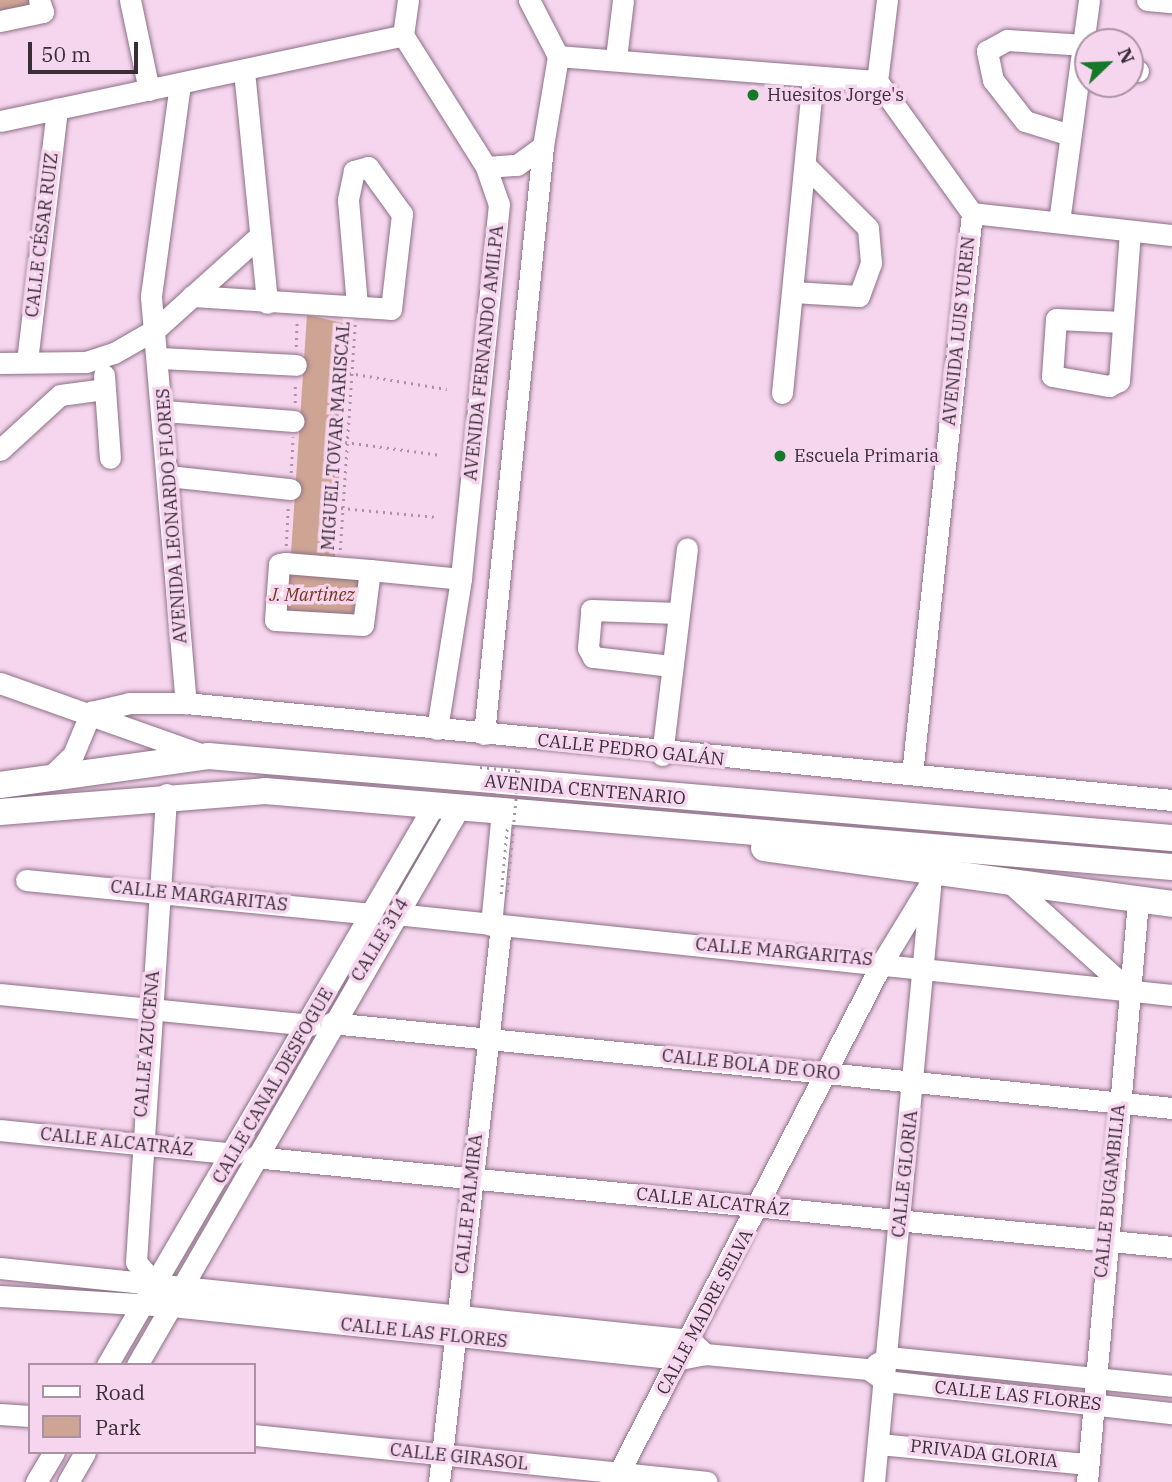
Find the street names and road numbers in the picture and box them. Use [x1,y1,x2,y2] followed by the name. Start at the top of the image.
[21,151,63,319] street label: CALLE CÉSAR RUIZ
[460,224,508,482] street label: AVENIDA FERNANDO AMILPA
[938,235,980,427] street label: AVENIDA LUIS YUREN
[317,321,355,551] street label: MIGUEL TOVAR MARISCAL
[152,388,192,644] street label: AVENIDA LEONARDO FLORES
[537,729,725,771] street label: CALLE PEDRO GALÁN
[484,770,686,810] street label: AVENIDA CENTENARIO
[109,876,289,916] street label: CALLE MARGARITAS
[347,894,413,986] street label: CALLE 314
[694,933,874,971] street label: CALLE MARGARITAS
[130,970,164,1118] street label: CALLE AZUCENA
[208,984,338,1188] street label: CALLE CANAL DESFOGUE
[661,1045,841,1085] street label: CALLE BOLA DE ORO
[1090,1103,1130,1279] street label: CALLE BUGAMBILIA
[888,1109,922,1239] street label: CALLE GLORIA
[39,1123,195,1161] street label: CALLE ALCATRÁZ
[451,1133,487,1275] street label: CALLE PALMIRA
[635,1183,791,1221] street label: CALLE ALCATRÁZ
[652,1226,758,1398] street label: CALLE MADRE SELVA
[340,1313,508,1353] street label: CALLE LAS FLORES
[934,1376,1102,1416] street label: CALLE LAS FLORES
[909,1435,1059,1473] street label: PRIVADA GLORIA
[389,1439,529,1475] street label: CALLE GIRASOL

